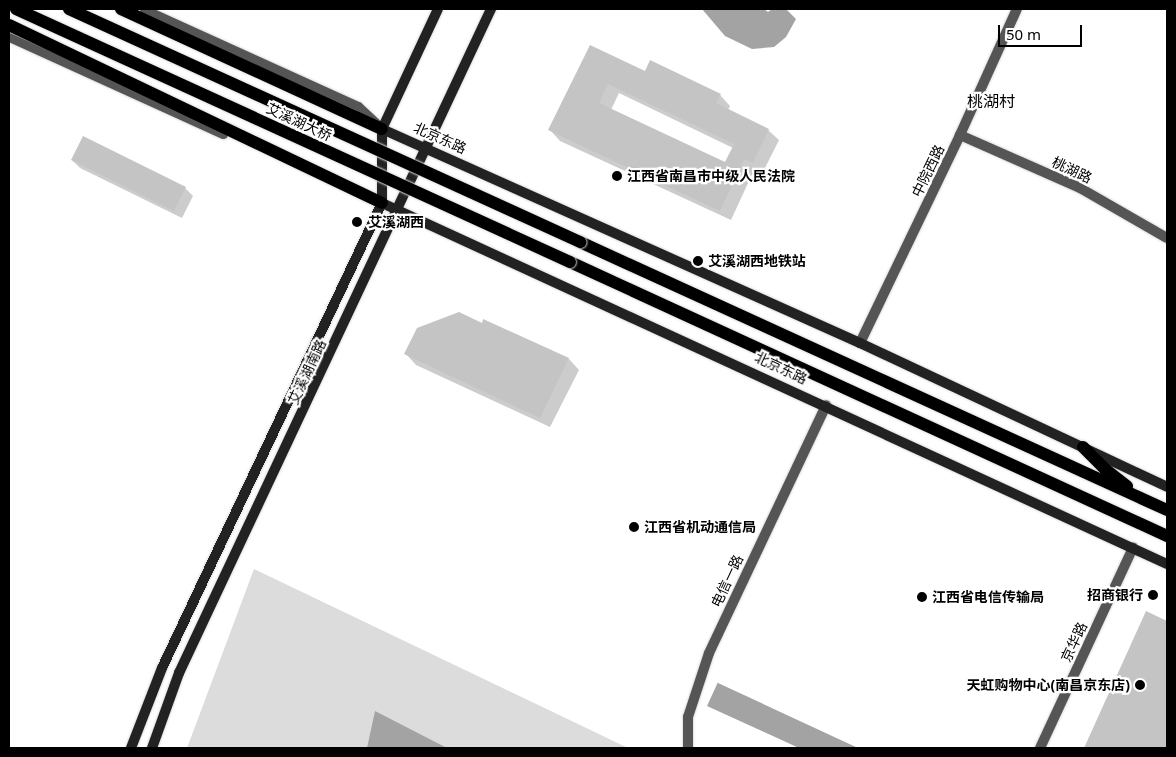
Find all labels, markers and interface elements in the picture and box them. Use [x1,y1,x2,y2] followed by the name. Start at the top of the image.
[1001,15,1085,47] scale bar
[1006,24,1041,44] text: 50 m
[967,91,1015,111] district label: 桃湖村
[264,100,334,144] street label: 艾溪湖大桥
[411,119,469,157] street label: 北京东路
[908,142,948,200] street label: 中院西路
[1049,154,1095,186] street label: 桃湖路
[627,168,795,184] place label: 江西省南昌市中级人民法院
[611,170,623,182] marker: 江西省南昌市中级人民法院
[368,214,424,230] place label: 艾溪湖西
[350,215,364,229] marker: 艾溪湖西
[708,253,806,269] place label: 艾溪湖西地铁站
[692,255,704,267] marker: 艾溪湖西地铁站
[285,337,329,407] street label: 艾溪湖南路
[752,349,810,387] street label: 北京东路
[644,519,756,535] place label: 江西省机动通信局
[628,521,640,533] marker: 江西省机动通信局
[708,552,746,610] street label: 电信一路
[1087,587,1143,603] place label: 招商银行
[932,589,1044,605] place label: 江西省电信传输局
[1147,589,1159,601] marker: 招商银行
[916,591,928,603] marker: 江西省电信传输局
[1058,619,1090,665] street label: 京华路
[967,677,1130,693] place label: 天虹购物中心(南昌京东店)
[1134,679,1146,691] marker: 天虹购物中心(南昌京东店)

